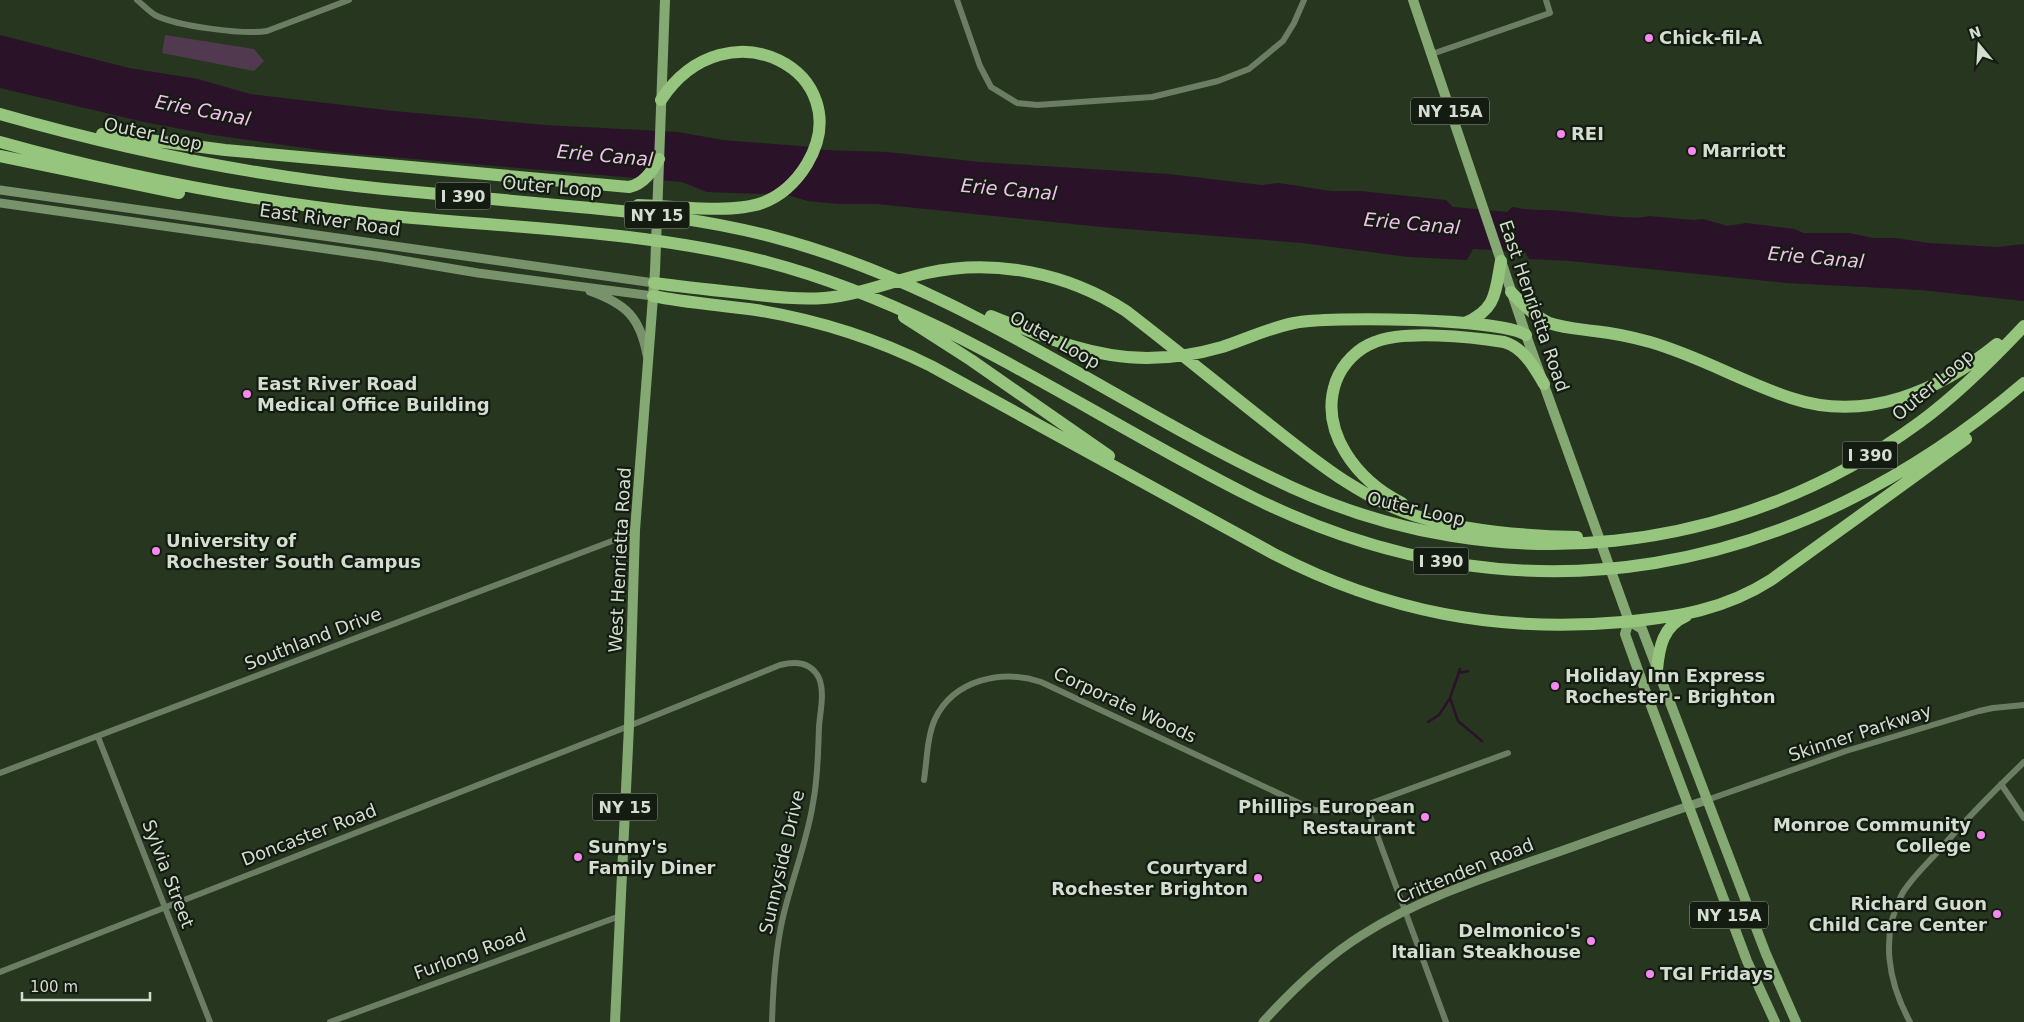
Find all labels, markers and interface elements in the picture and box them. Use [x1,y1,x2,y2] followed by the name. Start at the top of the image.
[1954,20,2004,70] north arrow
[1967,23,1983,42] text: N
[1659,27,1762,48] place label: Chick-fil-A
[1643,32,1655,44] marker: Chick-fil-A
[153,90,253,130] water label: Erie Canal
[1411,98,1489,124] road number: NY 15A
[102,113,204,154] street label: Outer Loop
[1571,123,1604,144] place label: REI
[1555,128,1567,140] marker: REI
[556,140,655,170] water label: Erie Canal
[1702,140,1786,161] place label: Marriott
[1686,145,1698,157] marker: Marriott
[501,172,603,201] street label: Outer Loop
[960,174,1059,204] water label: Erie Canal
[436,182,490,210] road number: I 390
[258,199,402,240] street label: East River Road
[624,202,690,228] road number: NY 15
[1363,208,1462,238] water label: Erie Canal
[1495,217,1574,394] street label: East Henrietta Road
[1767,242,1866,272] water label: Erie Canal
[1006,306,1104,373] street label: Outer Loop
[1888,344,1978,425] street label: Outer Loop
[257,373,490,415] place label: East River Road Medical Office Building
[241,388,253,400] marker: East River Road Medical Office Building
[1842,442,1898,468] road number: I 390
[604,467,635,653] street label: West Henrietta Road
[1365,487,1467,530] street label: Outer Loop
[166,530,421,572] place label: University of Rochester South Campus
[150,545,162,557] marker: University of Rochester South Campus
[1414,548,1468,574] road number: I 390
[241,603,384,674] street label: Southland Drive
[1050,662,1200,747] street label: Corporate Woods
[1565,665,1776,707] place label: Holiday Inn Express Rochester - Brighton
[1549,680,1561,692] marker: Holiday Inn Express Rochester - Brighton
[1786,699,1934,766] street label: Skinner Parkway
[755,788,808,936] street label: Sunnyside Drive
[592,794,658,820] road number: NY 15
[1238,796,1415,838] place label: Phillips European Restaurant
[238,799,379,870] street label: Doncaster Road
[1419,811,1431,823] marker: Phillips European Restaurant
[1773,814,1971,856] place label: Monroe Community College
[138,817,199,931] street label: Sylvia Street
[1975,829,1987,841] marker: Monroe Community College
[1393,833,1537,908] street label: Crittenden Road
[588,836,716,878] place label: Sunny's Family Diner
[572,851,584,863] marker: Sunny's Family Diner
[1051,857,1248,899] place label: Courtyard Rochester Brighton
[1252,872,1264,884] marker: Courtyard Rochester Brighton
[1809,893,1987,935] place label: Richard Guon Child Care Center
[1690,902,1768,928] road number: NY 15A
[1991,908,2003,920] marker: Richard Guon Child Care Center
[1391,920,1581,962] place label: Delmonico's Italian Steakhouse
[411,923,529,984] street label: Furlong Road
[1585,935,1597,947] marker: Delmonico's Italian Steakhouse
[1660,963,1773,984] place label: TGI Fridays
[1644,968,1656,980] marker: TGI Fridays
[22,970,150,1002] scale bar
[30,978,78,996] text: 100 m

